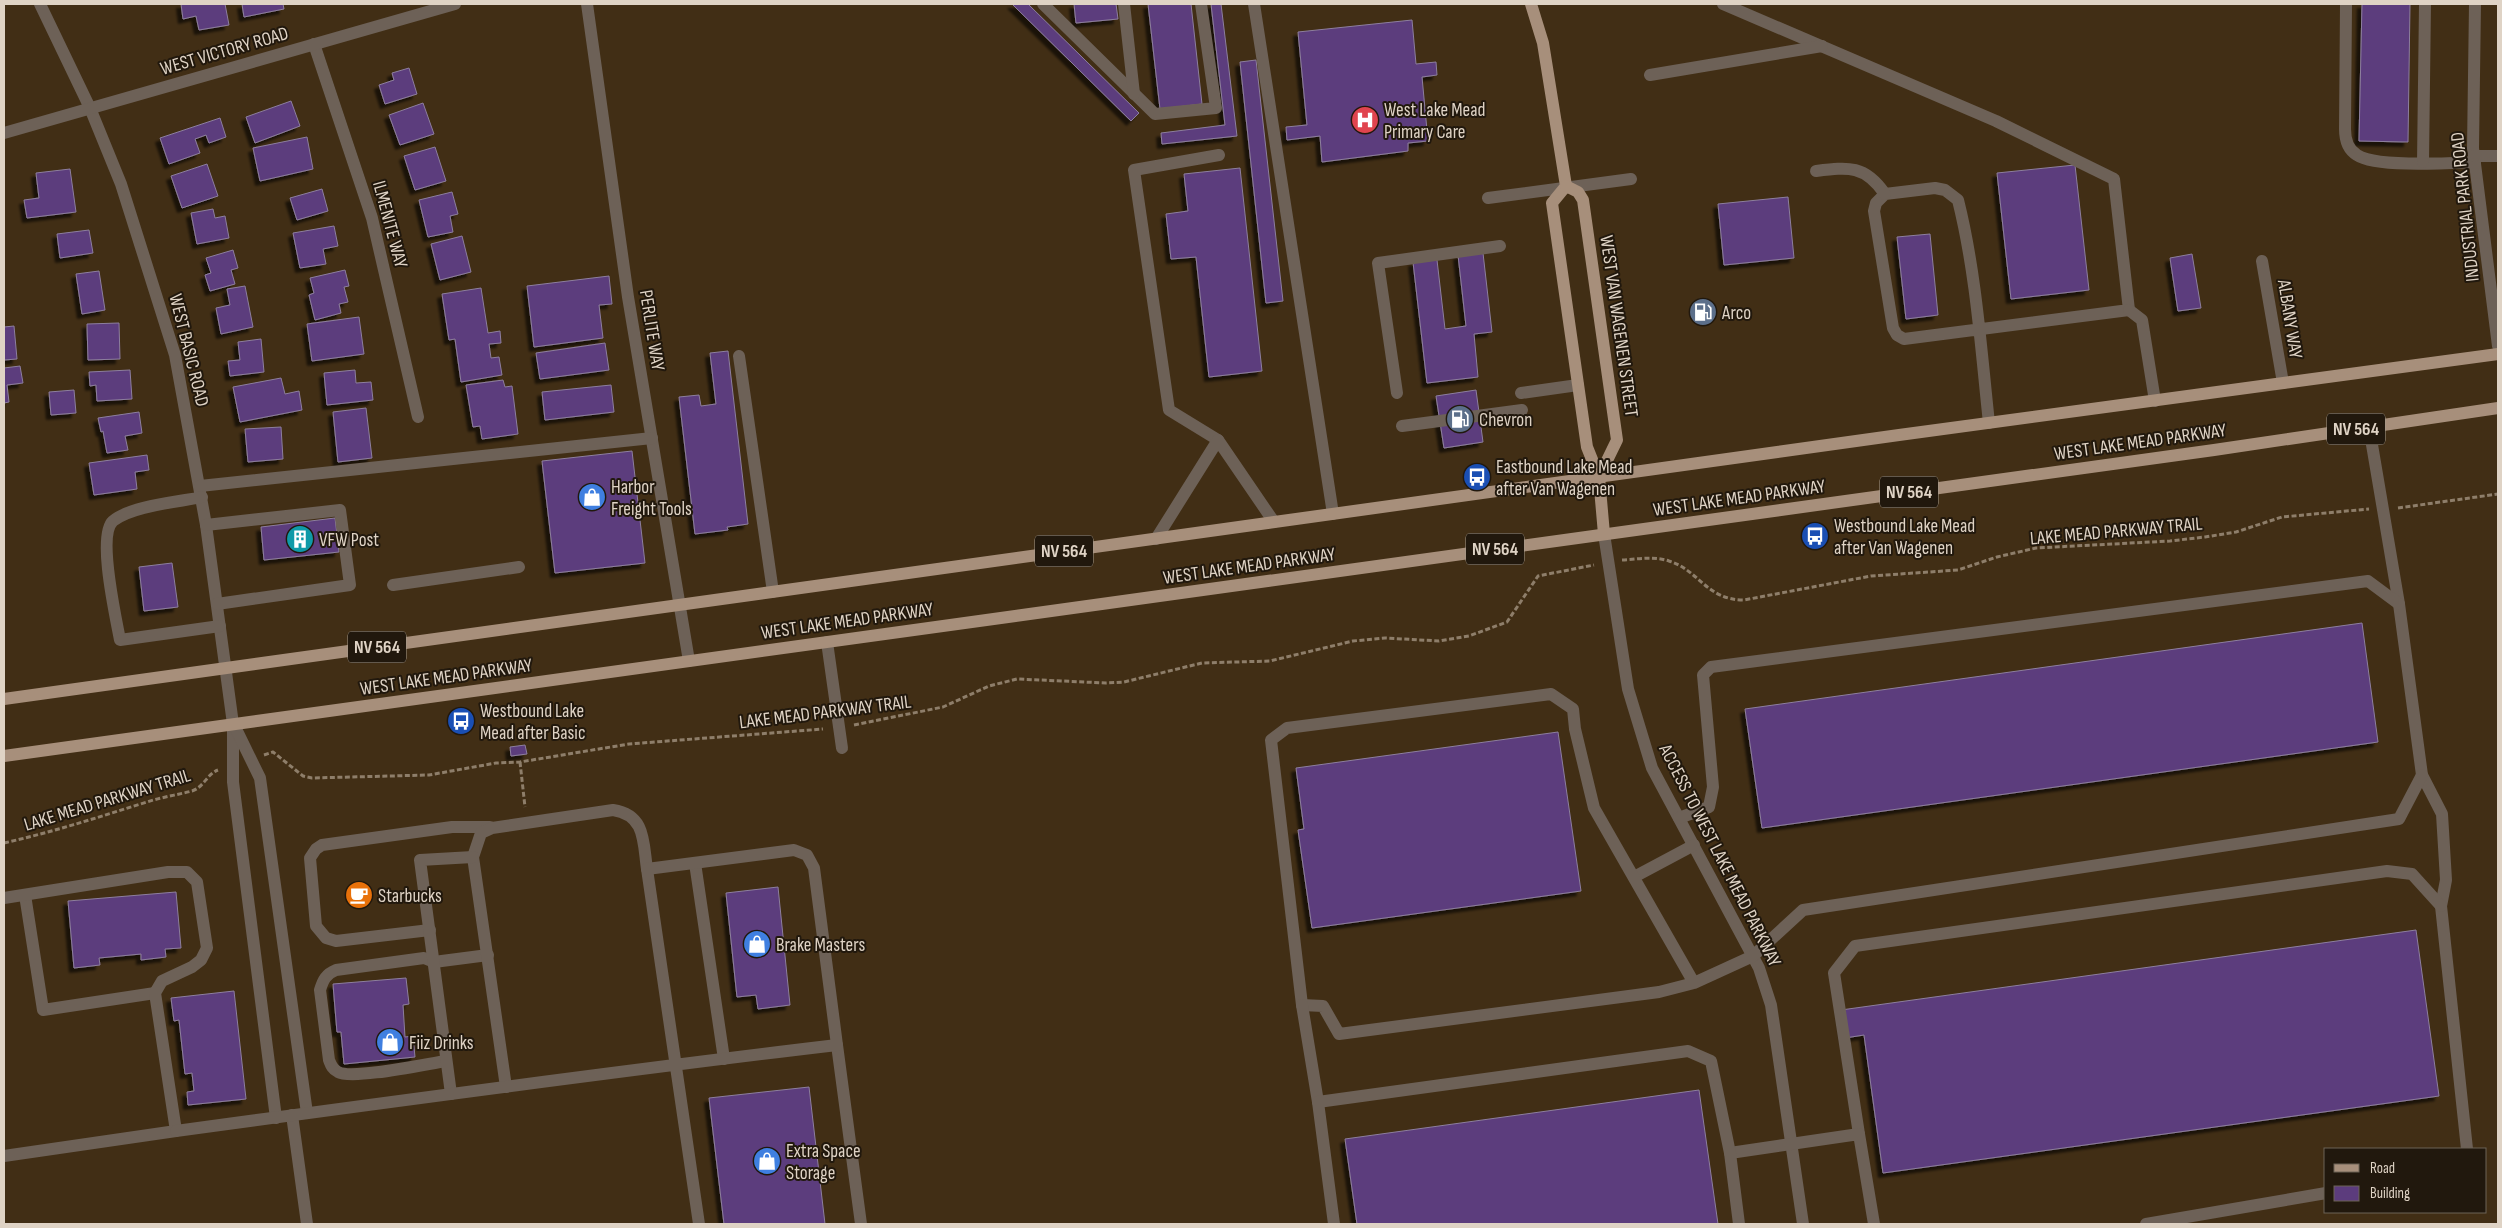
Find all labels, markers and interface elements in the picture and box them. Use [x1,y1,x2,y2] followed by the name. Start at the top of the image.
[158,22,291,81] street label: WEST VICTORY ROAD
[1384,99,1485,144] place label: West Lake Mead Primary Care
[1350,105,1380,135] hospital icon: West Lake Mead Primary Care
[2446,131,2485,283] street label: INDUSTRIAL PARK ROAD
[367,178,412,271] street label: ILMENITE WAY
[1594,234,1643,419] street label: WEST VAN WAGENEN STREET
[2272,277,2307,360] street label: ALBANY WAY
[634,288,669,372] street label: PERLITE WAY
[163,292,214,409] street label: WEST BASIC ROAD
[1688,297,1718,327] fuel station icon: Arco
[1721,302,1751,325] place label: Arco
[1445,404,1475,434] fuel station icon: Chevron
[1479,409,1532,432] place label: Chevron
[2327,414,2385,444] road number: NV 564
[2053,419,2228,466] street label: WEST LAKE MEAD PARKWAY
[1496,456,1632,501] place label: Eastbound Lake Mead after Van Wagenen
[1462,462,1492,492] bus stop icon: Eastbound Lake Mead after Van Wagenen
[1652,475,1827,522] street label: WEST LAKE MEAD PARKWAY
[611,476,692,521] place label: Harbor Freight Tools
[1880,477,1938,508] road number: NV 564
[577,482,607,512] shop icon: Harbor Freight Tools
[2029,512,2203,550] street label: LAKE MEAD PARKWAY TRAIL
[1834,515,1975,560] place label: Westbound Lake Mead after Van Wagenen
[1800,521,1830,551] bus stop icon: Westbound Lake Mead after Van Wagenen
[285,524,315,554] building icon: VFW Post
[319,529,379,552] place label: VFW Post
[1466,534,1524,564] road number: NV 564
[1035,536,1093,566] road number: NV 564
[1162,543,1337,590] street label: WEST LAKE MEAD PARKWAY
[760,598,935,645] street label: WEST LAKE MEAD PARKWAY
[348,632,406,662] road number: NV 564
[359,654,534,701] street label: WEST LAKE MEAD PARKWAY
[738,691,912,734] street label: LAKE MEAD PARKWAY TRAIL
[480,700,586,745] place label: Westbound Lake Mead after Basic
[446,706,476,736] bus stop icon: Westbound Lake Mead after Basic
[1653,740,1786,971] street label: ACCESS TO WEST LAKE MEAD PARKWAY
[21,764,194,837] street label: LAKE MEAD PARKWAY TRAIL
[344,880,374,910] cafe icon: Starbucks
[378,885,442,908] place label: Starbucks
[742,929,772,959] shop icon: Brake Masters
[776,934,865,957] place label: Brake Masters
[375,1027,405,1057] shop icon: Fiiz Drinks
[409,1032,474,1055] place label: Fiiz Drinks
[786,1140,861,1185] place label: Extra Space Storage
[752,1146,782,1176] shop icon: Extra Space Storage
[2324,1148,2487,1213] legend
[2370,1159,2395,1178] text: Road
[2370,1184,2410,1203] text: Building

